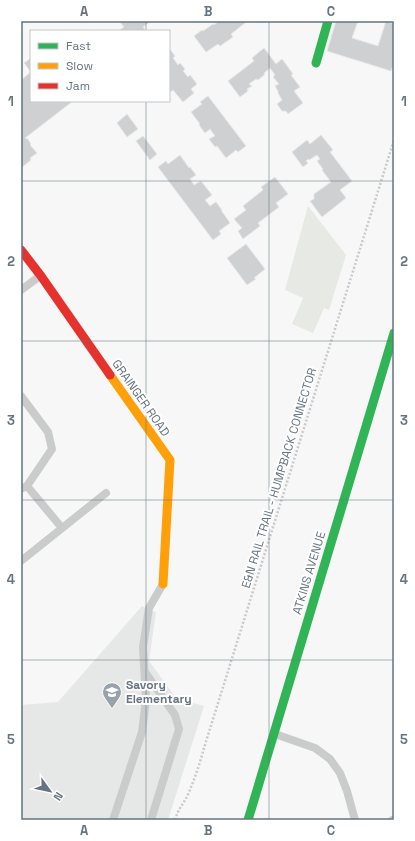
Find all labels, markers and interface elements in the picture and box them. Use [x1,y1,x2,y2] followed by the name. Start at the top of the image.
[80,3,89,20] text: A
[204,3,213,20] text: B
[327,3,335,20] text: C
[30,30,170,102] legend
[66,38,91,54] text: Fast
[66,58,93,74] text: Slow
[66,78,90,94] text: Jam
[8,93,14,110] text: 1
[401,93,407,110] text: 1
[7,253,15,270] text: 2
[400,253,408,270] text: 2
[109,356,173,440] street label: GRAINGER ROAD
[238,366,320,590] street label: E&N RAIL TRAIL - HUMPBACK CONNECTOR
[7,412,15,429] text: 3
[400,412,408,429] text: 3
[289,529,329,616] street label: ATKINS AVENUE
[7,571,15,588] text: 4
[400,571,408,588] text: 4
[126,677,192,707] place label: Savory Elementary
[101,681,123,709] school or university icon: Savory Elementary
[7,731,15,748] text: 5
[400,731,408,748] text: 5
[30,771,70,811] north arrow
[51,790,66,803] text: N
[80,822,89,839] text: A
[204,822,213,839] text: B
[327,822,335,839] text: C

